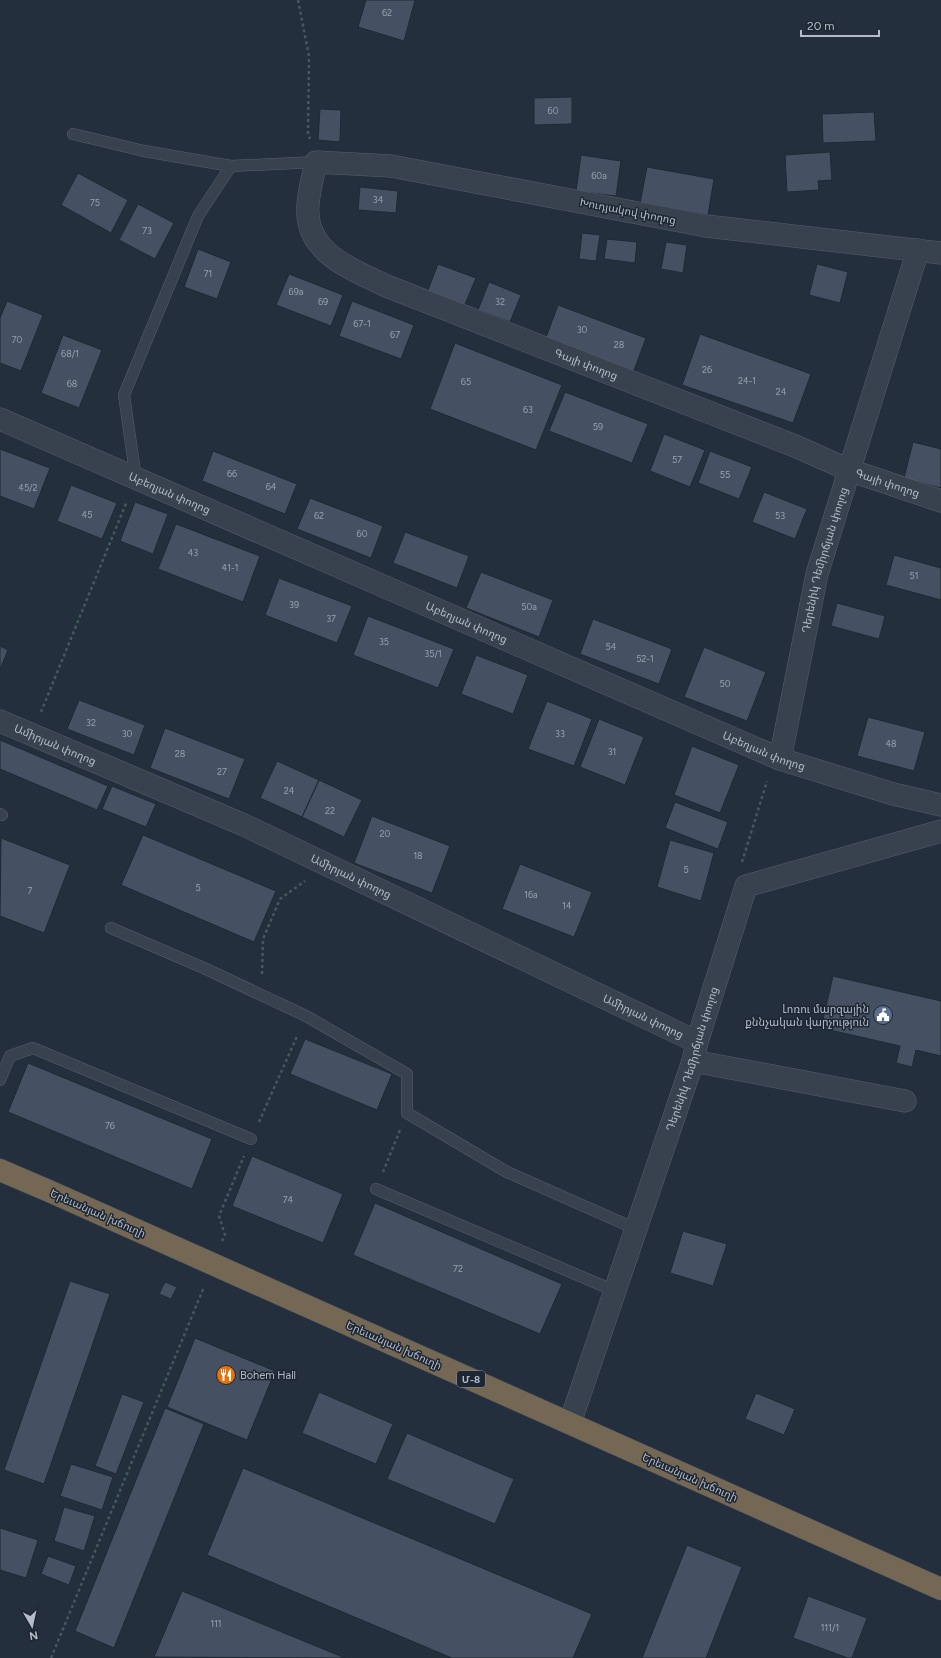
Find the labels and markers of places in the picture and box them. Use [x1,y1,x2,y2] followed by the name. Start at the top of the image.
[745,1003,869,1029] place label: Լոռու մարզային քննչական վարչություն
[872,1004,894,1026] public building icon: Լոռու մարզային քննչական վարչություն
[215,1364,237,1386] restaurant icon: Bohem Hall
[240,1369,296,1382] place label: Bohem Hall

